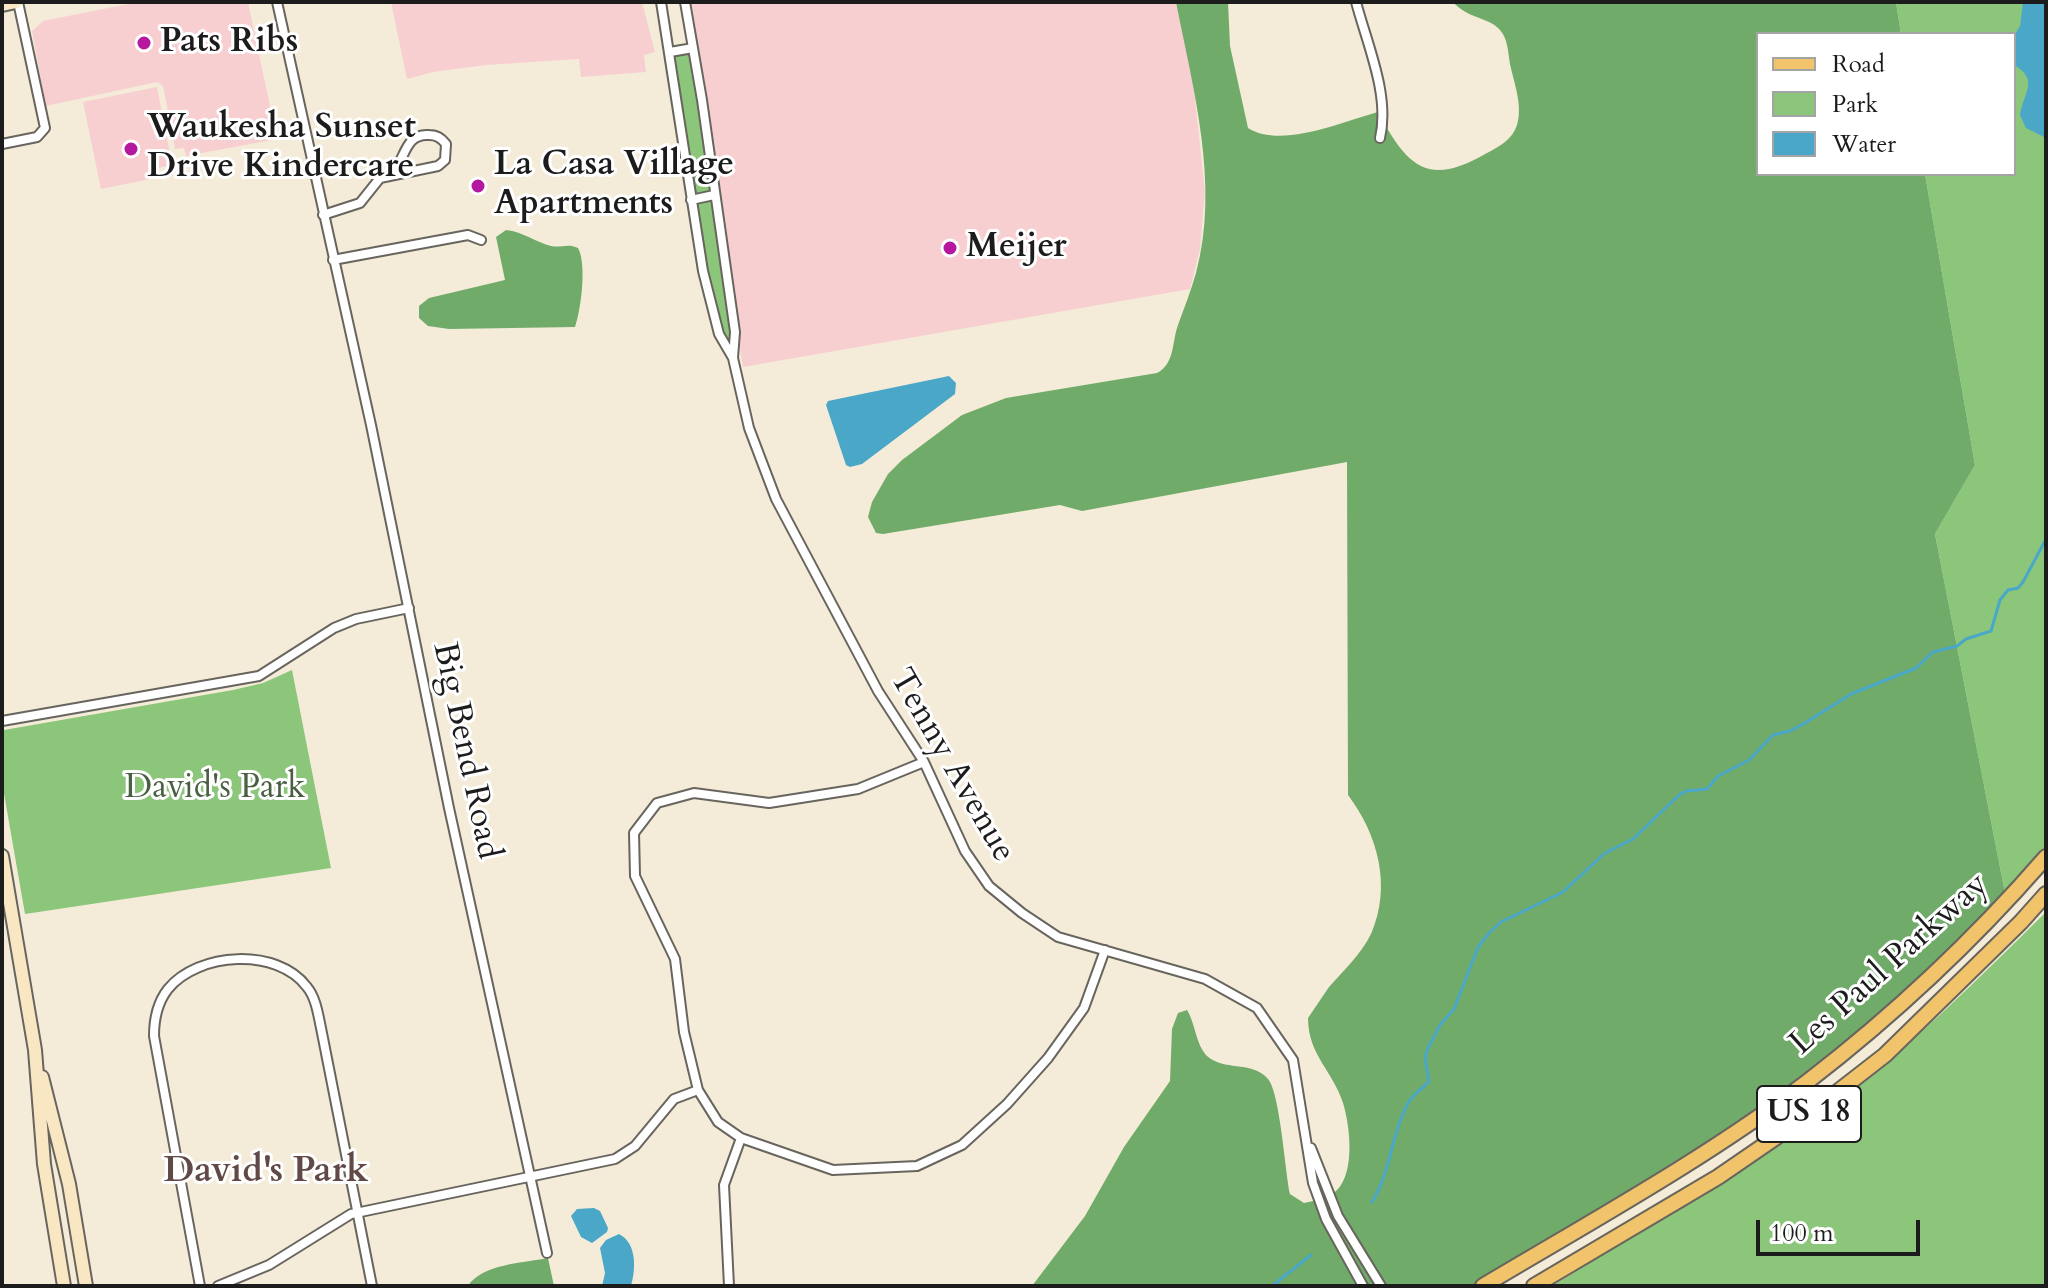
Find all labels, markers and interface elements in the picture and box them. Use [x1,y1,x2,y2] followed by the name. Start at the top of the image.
[160,23,298,63] place label: Pats Ribs
[1756,32,2016,176] legend
[135,34,153,52] marker: Pats Ribs
[1832,48,1885,81] text: Road
[1832,88,1878,121] text: Park
[147,109,416,188] place label: Waukesha Sunset Drive Kindercare
[1832,128,1896,161] text: Water
[122,140,140,158] marker: Waukesha Sunset Drive Kindercare
[494,146,734,226] place label: La Casa Village Apartments
[469,177,487,195] marker: La Casa Village Apartments
[966,228,1067,268] place label: Meijer
[941,239,959,257] marker: Meijer
[422,639,508,863] street label: Big Bend Road
[879,662,1023,870] street label: Tenny Avenue
[125,769,305,809] park label: David's Park
[1782,865,1998,1065] street label: Les Paul Parkway
[1757,1086,1861,1142] road number: US 18
[163,1151,369,1195] district label: David's Park
[1760,1204,1924,1254] scale bar
[1770,1217,1834,1250] text: 100 m

